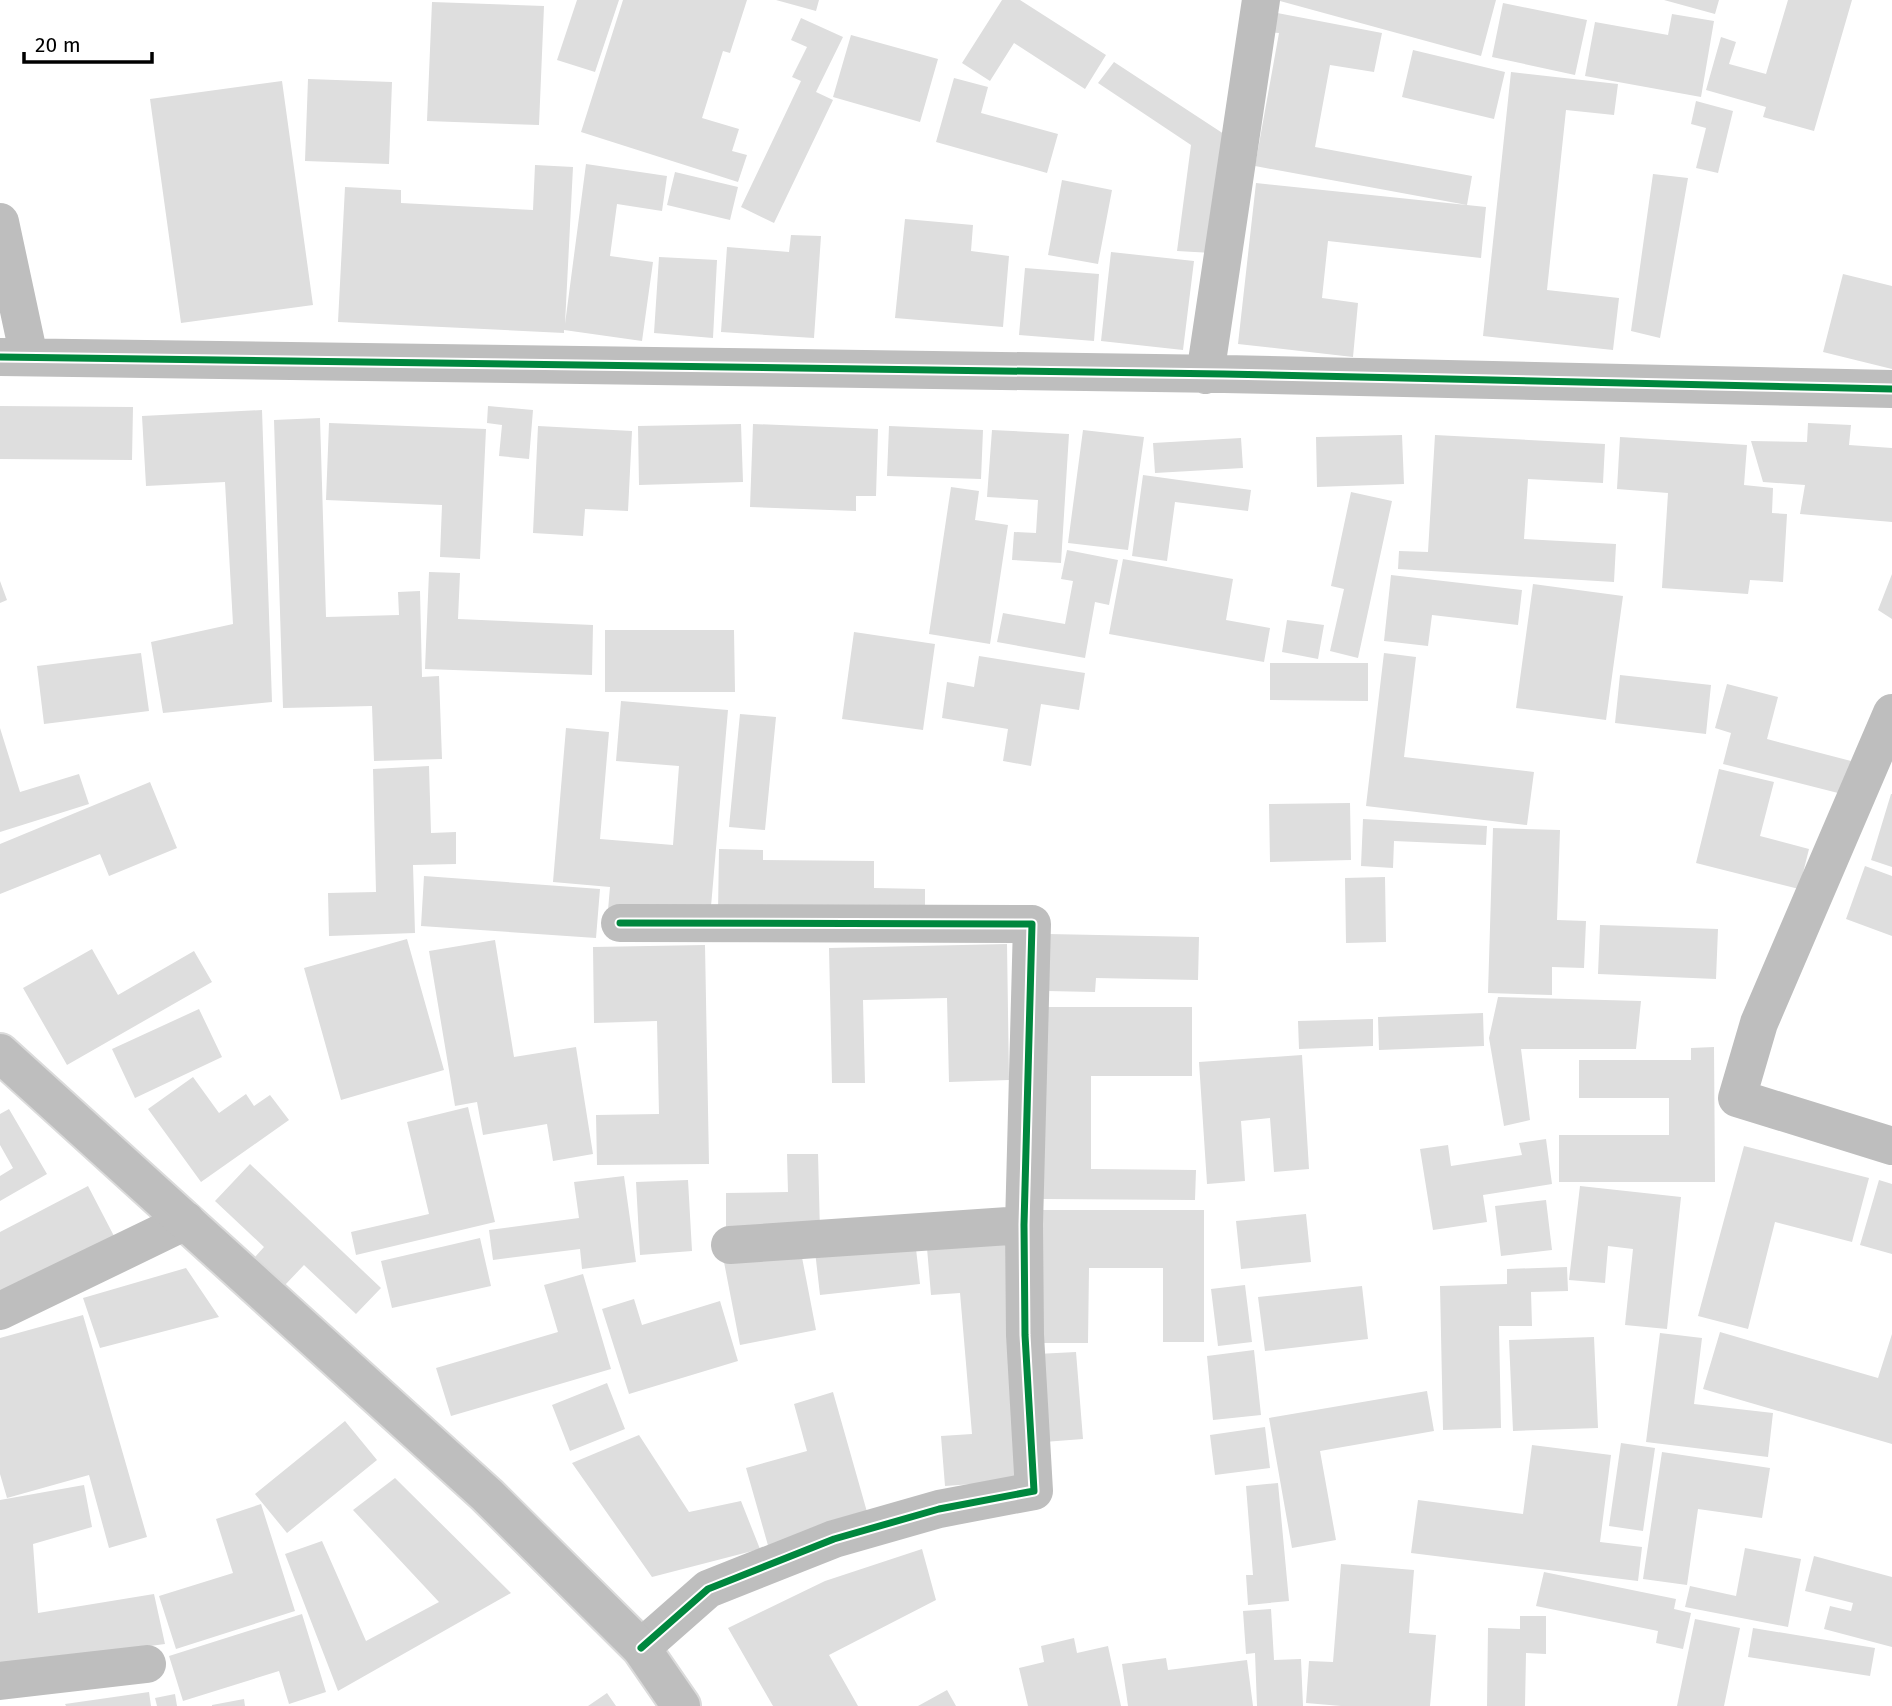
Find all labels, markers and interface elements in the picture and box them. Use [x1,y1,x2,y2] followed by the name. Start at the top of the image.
[24,21,152,65] scale bar
[35,32,81,58] text: 20 m

